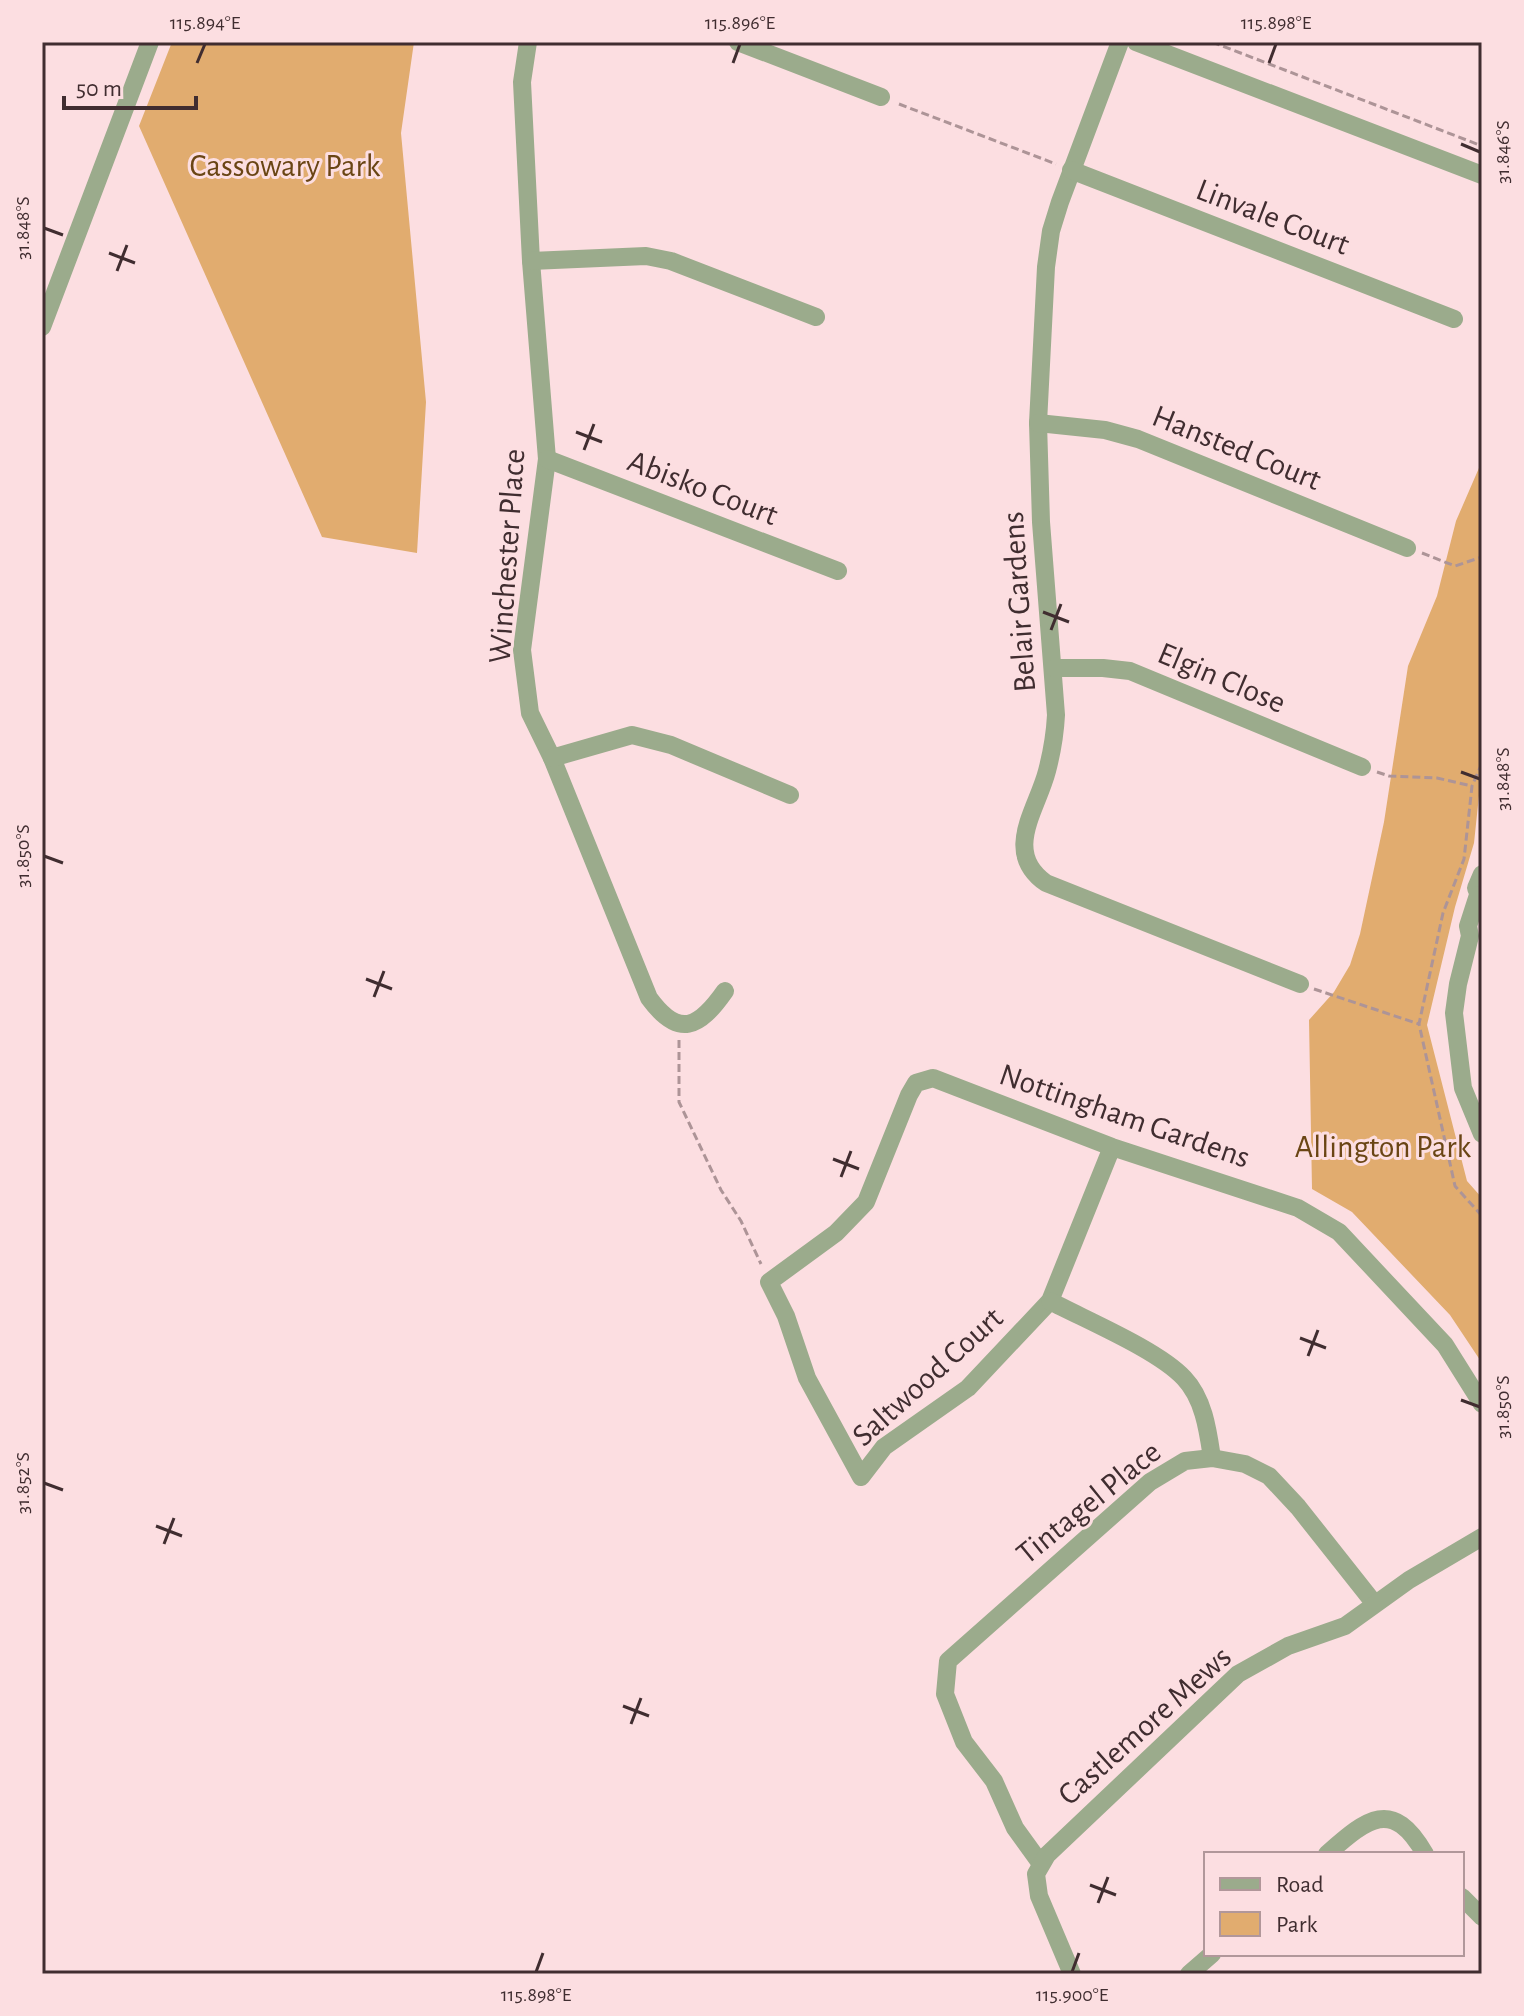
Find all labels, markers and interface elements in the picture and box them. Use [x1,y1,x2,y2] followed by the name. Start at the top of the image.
[170,13,241,33] text: 115.894°E
[705,13,776,33] text: 115.896°E
[1241,13,1312,33] text: 115.898°E
[64,60,196,110] scale bar
[76,77,122,101] text: 50 m
[1493,120,1513,184] text: 31.846°S
[190,150,381,182] park label: Cassowary Park
[1192,173,1354,261] street label: Linvale Court
[13,196,33,260] text: 31.848°S
[1148,400,1325,496] street label: Hansted Court
[623,445,782,531] street label: Abisko Court
[484,448,530,664] street label: Winchester Place
[997,511,1041,693] street label: Belair Gardens
[1153,637,1290,719] street label: Elgin Close
[1493,747,1513,811] text: 31.848°S
[13,824,33,888] text: 31.850°S
[995,1058,1254,1174] street label: Nottingham Gardens
[1295,1131,1472,1163] park label: Allington Park
[846,1301,1009,1452] street label: Saltwood Court
[1493,1375,1513,1439] text: 31.850°S
[1011,1435,1167,1570] street label: Tintagel Place
[13,1452,33,1514] text: 31.852°S
[1052,1640,1237,1811] street label: Castlemore Mews
[1204,1852,1464,1956] legend
[1276,1873,1324,1897] text: Road
[1276,1913,1317,1937] text: Park
[501,1985,572,2005] text: 115.898°E
[1036,1985,1109,2005] text: 115.900°E

